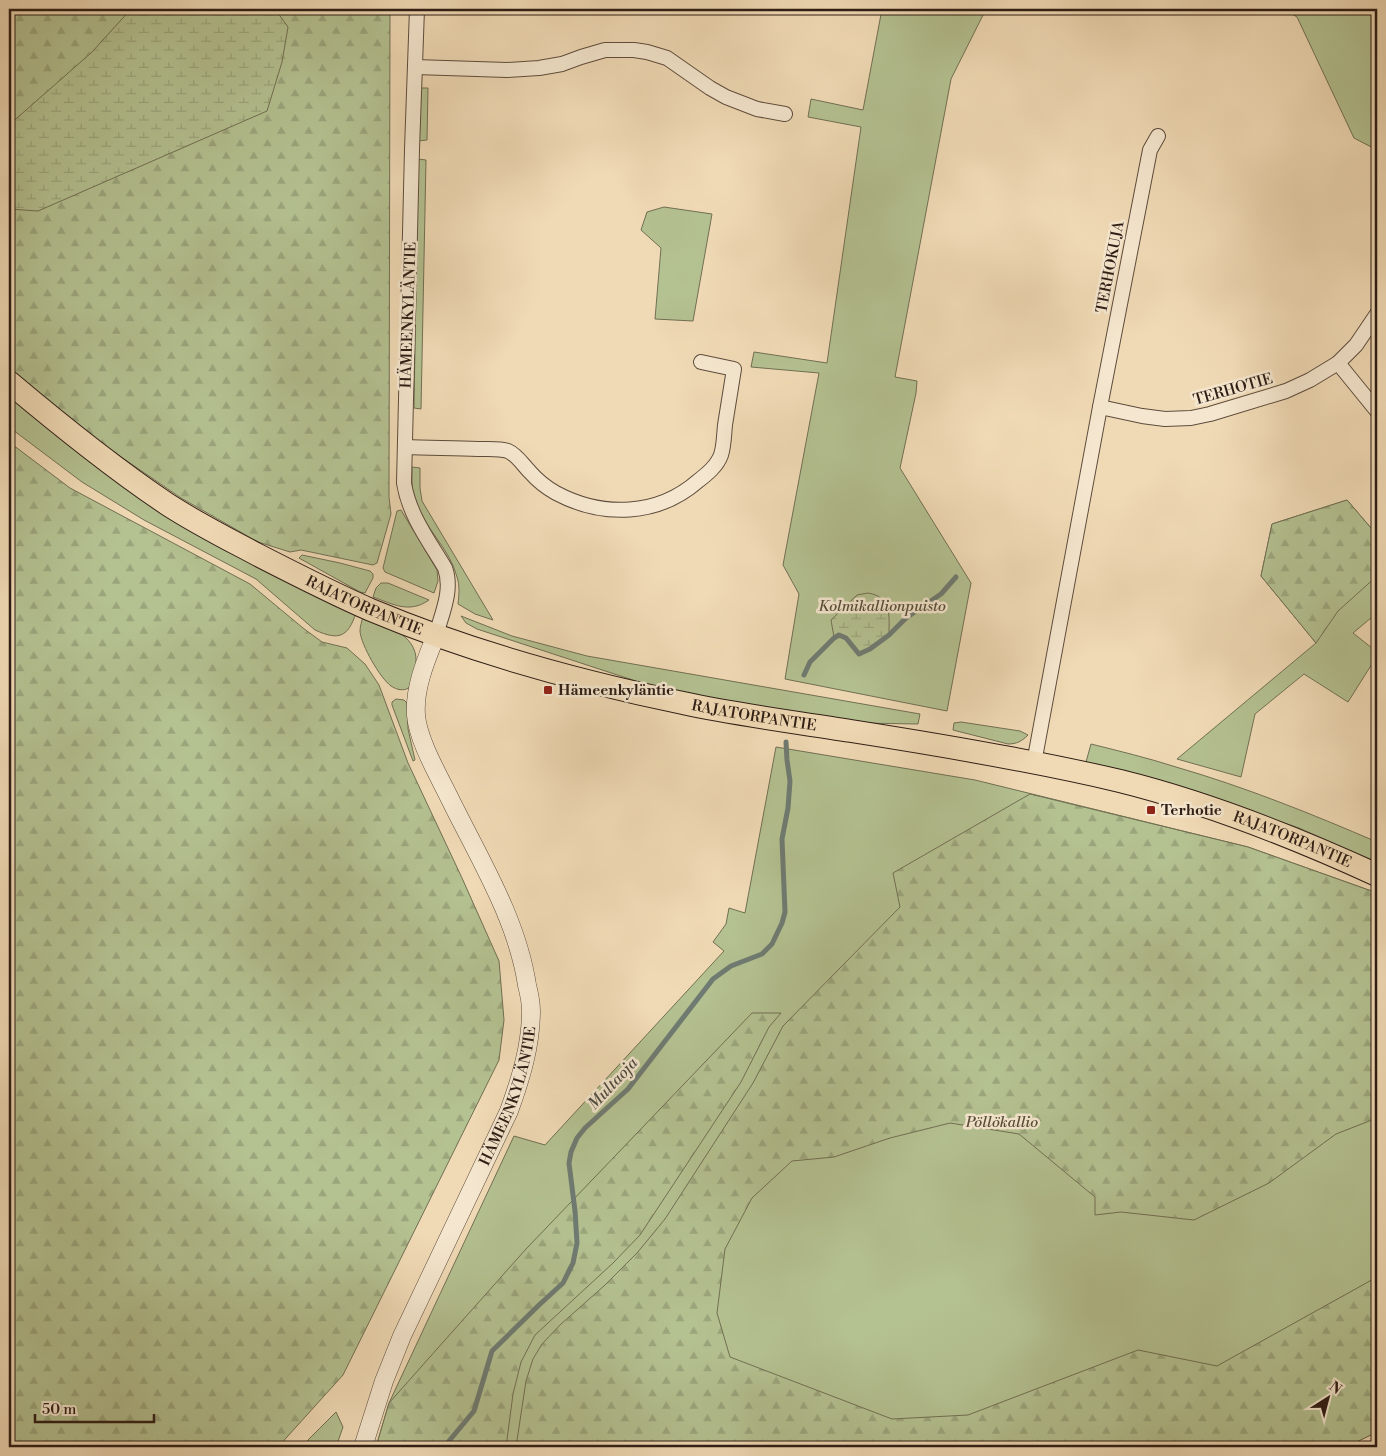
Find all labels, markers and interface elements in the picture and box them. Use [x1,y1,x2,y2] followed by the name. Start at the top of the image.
[1092,219,1129,315] street label: TERHOKUJA
[396,241,421,389] street label: HÄMEENKYLÄNTIE
[1191,369,1275,410] street label: TERHOTIE
[302,572,426,640] street label: RAJATORPANTIE
[818,597,946,616] park label: Kolmikallionpuisto
[558,681,674,700] place label: Hämeenkyläntie
[542,684,554,696] marker: Hämeenkyläntie
[690,696,818,736] street label: RAJATORPANTIE
[1161,801,1222,820] place label: Terhotie
[1145,804,1157,816] marker: Terhotie
[1230,807,1354,872] street label: RAJATORPANTIE
[475,1025,540,1169] street label: HÄMEENKYLÄNTIE
[583,1053,642,1114] water label: Multaoja
[965,1113,1038,1132] park label: Pöllökallio
[1304,1374,1354,1424] north arrow
[1325,1378,1345,1399] text: N
[35,1391,154,1423] scale bar
[42,1400,76,1419] text: 50 m

